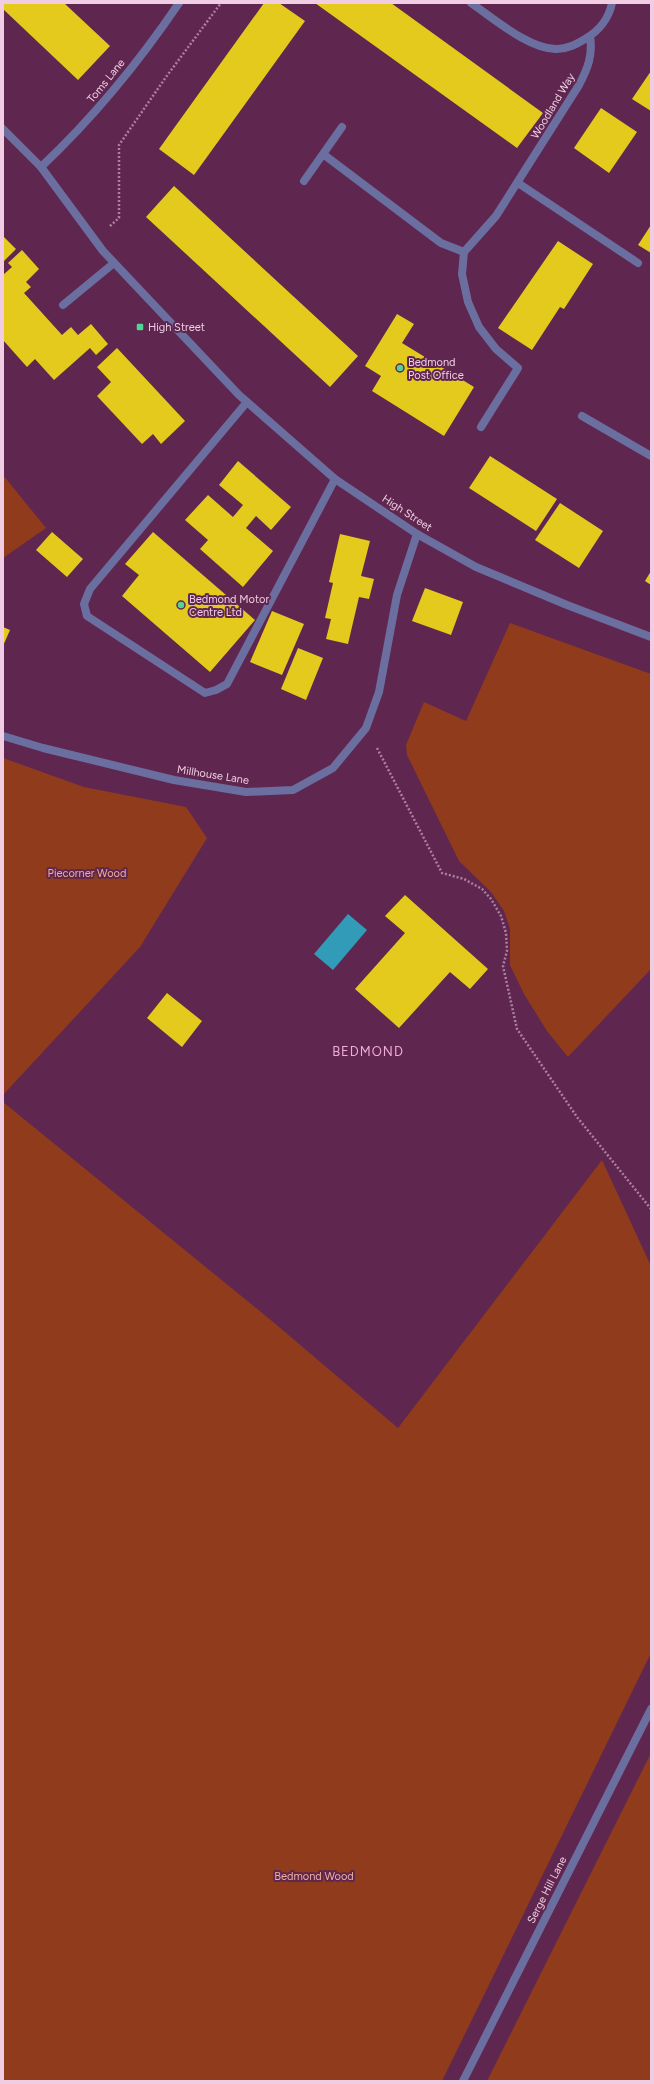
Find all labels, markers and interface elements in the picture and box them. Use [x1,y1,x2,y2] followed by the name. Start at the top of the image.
[84,57,128,105] street label: Toms Lane
[528,71,578,141] street label: Woodland Way
[148,321,205,334] place label: High Street
[135,322,145,332] marker: High Street
[408,356,464,382] place label: Bedmond Post Office
[395,363,405,373] marker: Bedmond Post Office
[380,492,434,534] street label: High Street
[189,593,269,619] place label: Bedmond Motor Centre Ltd
[176,600,186,610] marker: Bedmond Motor Centre Ltd
[176,763,250,787] street label: Millhouse Lane
[48,867,126,880] park label: Piecorner Wood
[332,1044,404,1059] district label: BEDMOND
[525,1854,569,1926] street label: Serge Hill Lane
[274,1870,354,1883] park label: Bedmond Wood

